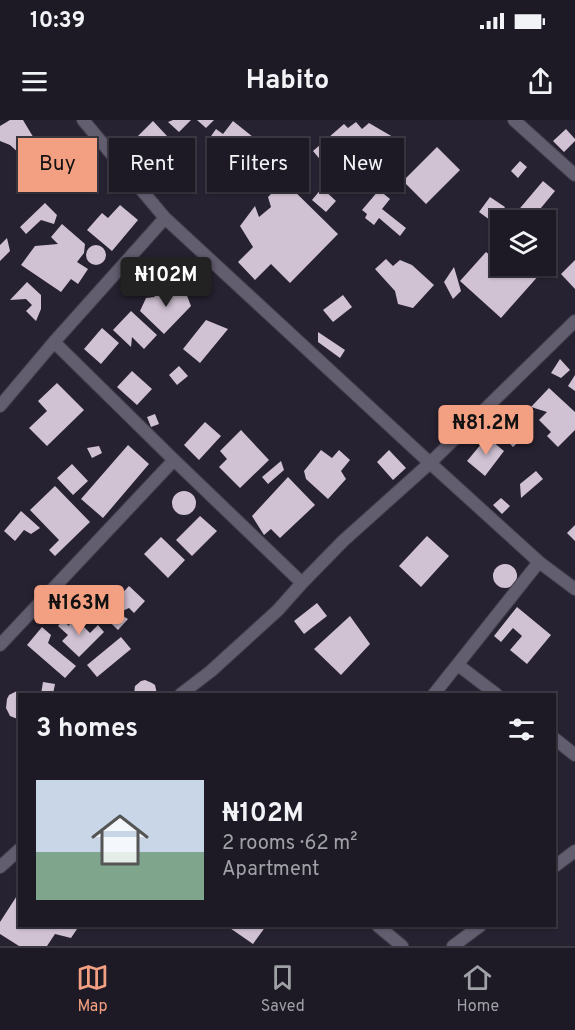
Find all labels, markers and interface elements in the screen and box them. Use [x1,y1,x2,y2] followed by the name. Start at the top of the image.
[30,8,85,35] text: 10:39
[246,64,329,98] text: Habito
[18,65,51,98] icon: menu
[524,65,557,98] icon: share
[18,138,97,192] chip: Buy
[109,138,195,192] chip: Rent
[207,138,309,192] chip: Filters
[321,138,404,192] chip: New
[490,210,556,276] map controls
[490,210,556,276] button: layers
[124,257,208,308] pin: ₦102M
[135,263,197,289] text: ₦102M
[437,405,535,456] pin: ₦81.2M
[452,411,520,437] text: ₦81.2M
[37,585,121,636] pin: ₦163M
[48,591,110,617] text: ₦163M
[36,713,138,746] text: 3 homes
[505,713,538,746] icon: filters
[222,798,304,831] text: ₦102M
[84,804,156,876] icon: home
[222,831,358,857] text: 2 rooms · 62 m²
[222,857,320,883] text: Apartment
[76,961,109,1017] tab: Map
[261,961,305,1017] tab: Saved
[457,961,499,1017] tab: Home

